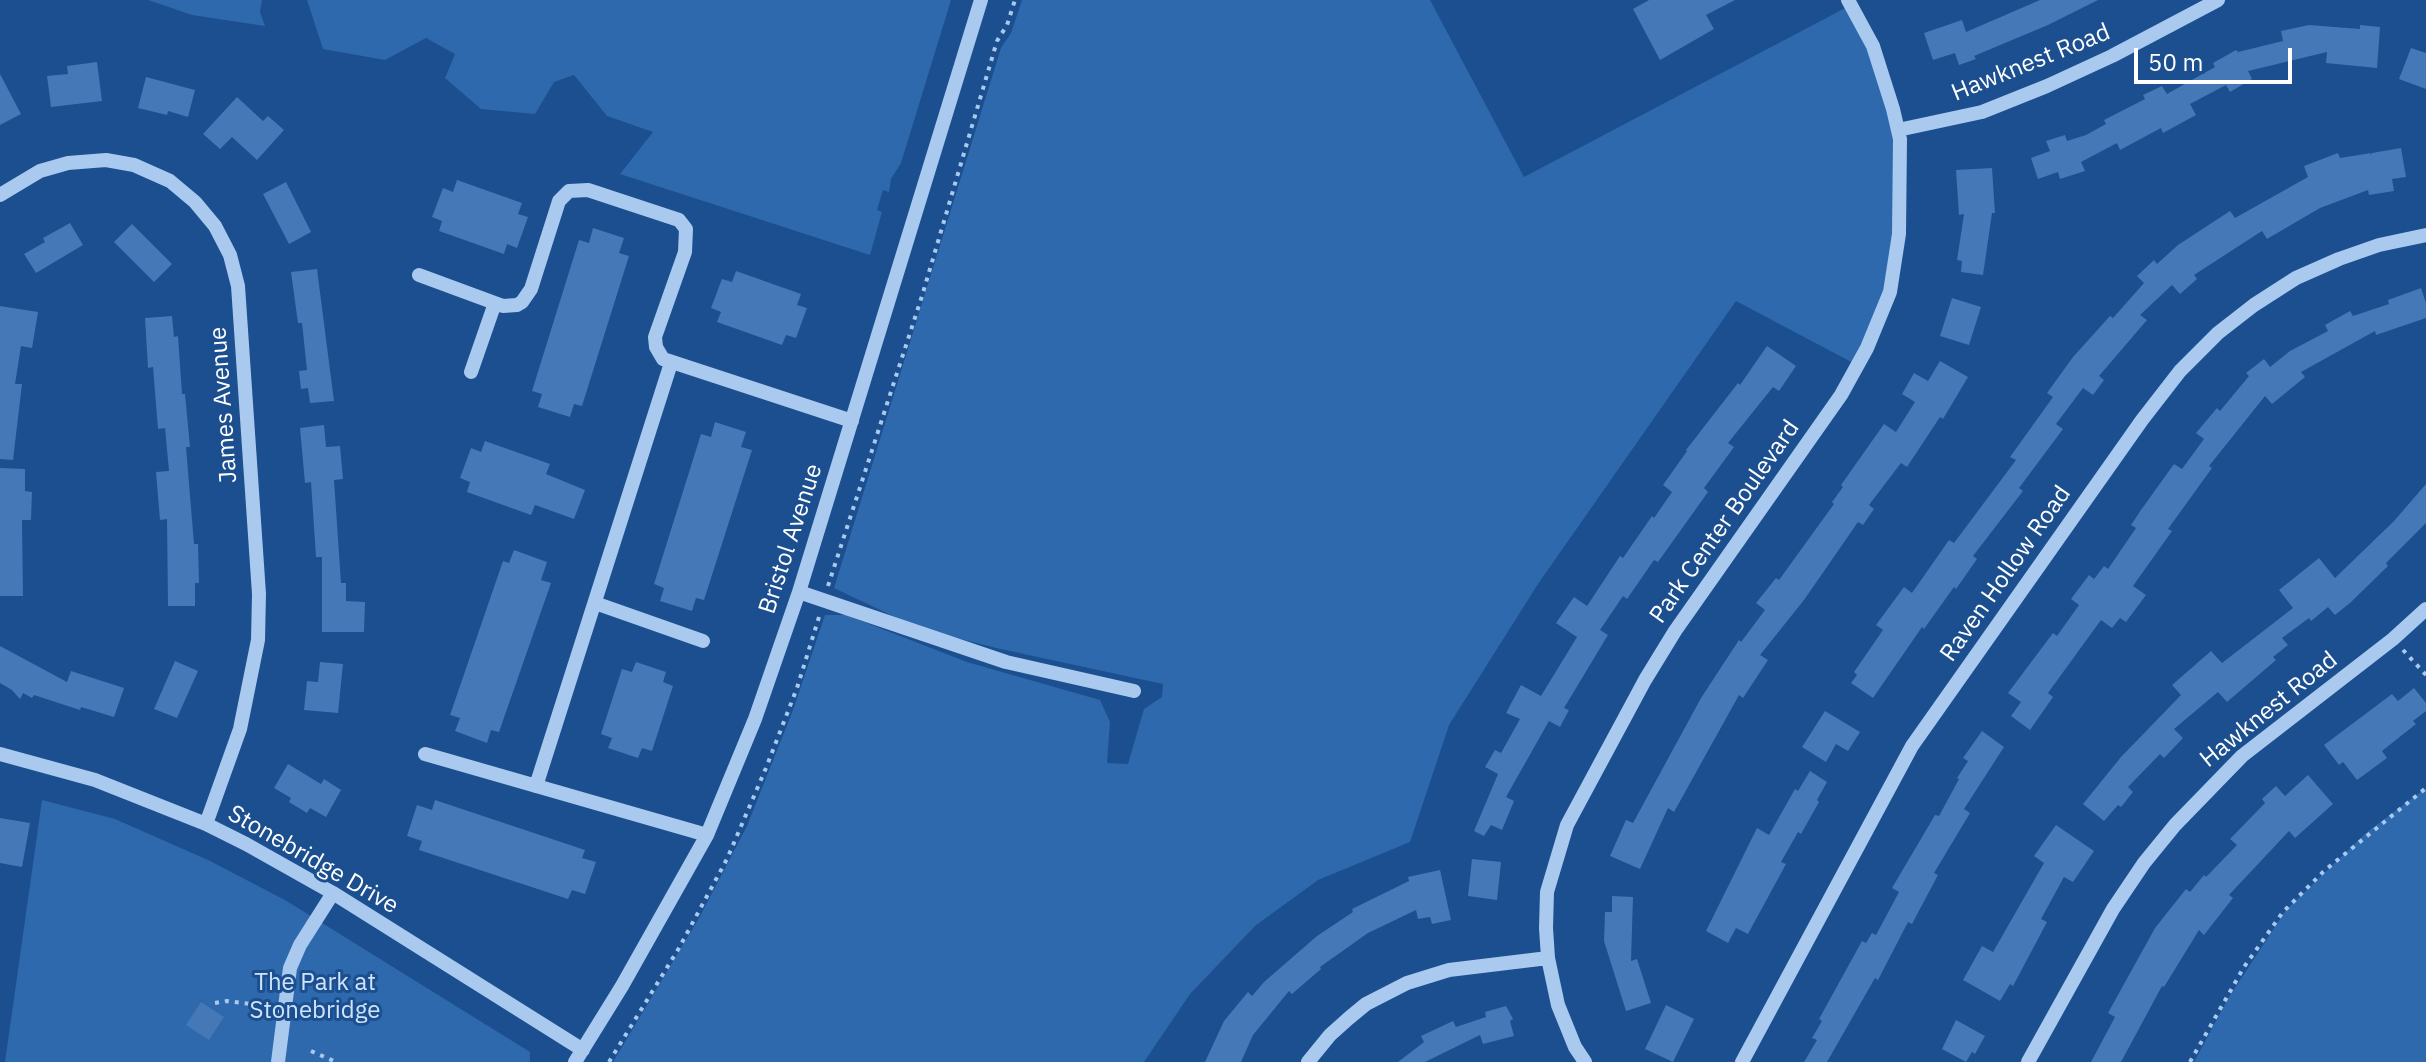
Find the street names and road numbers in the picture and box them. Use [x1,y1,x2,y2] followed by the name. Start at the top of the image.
[1948,18,2114,108] street label: Hawknest Road
[204,326,244,484] street label: James Avenue
[1644,415,1806,629] street label: Park Center Boulevard
[753,460,829,618] street label: Bristol Avenue
[1935,481,2077,667] street label: Raven Hollow Road
[2195,646,2343,774] street label: Hawknest Road
[223,799,403,921] street label: Stonebridge Drive

